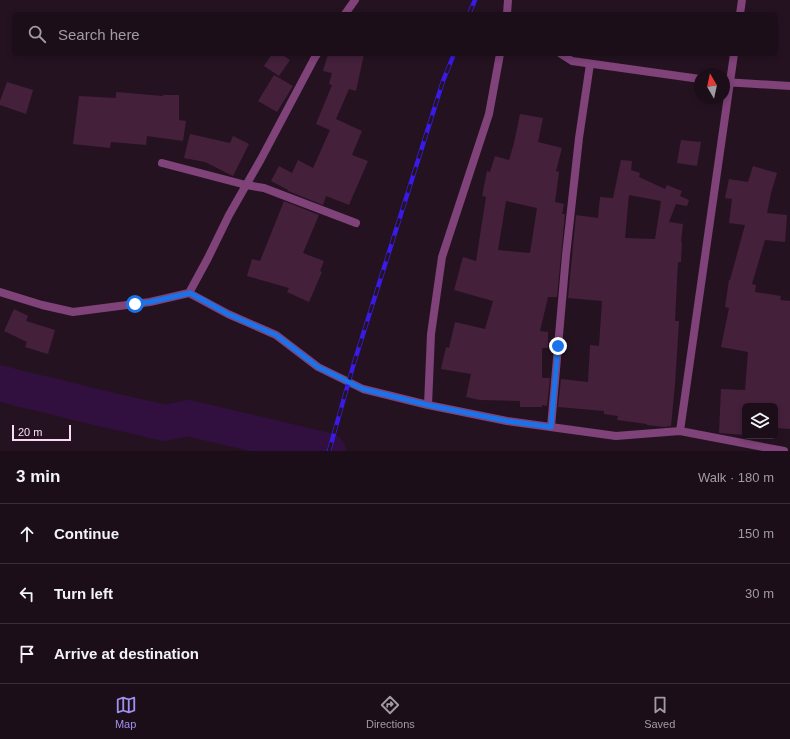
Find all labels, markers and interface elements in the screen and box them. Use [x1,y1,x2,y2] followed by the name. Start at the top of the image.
[12,12,778,56] search box
[26,23,48,45] icon: search
[58,26,140,43] text: Search here
[694,68,730,104] north arrow
[126,295,144,313] route start
[549,337,567,355] route end
[742,403,778,439] map controls
[742,403,778,439] button: layers
[12,423,71,442] scale bar
[18,426,42,438] text: 20 m
[16,467,60,486] text: 3 min
[698,470,774,485] text: Walk · 180 m
[16,523,38,545] icon: ahead
[54,525,119,542] text: Continue
[738,526,774,541] text: 150 m
[16,583,38,605] icon: left
[54,585,113,602] text: Turn left
[745,586,774,601] text: 30 m
[16,643,38,665] icon: arrive
[54,645,199,662] text: Arrive at destination
[115,694,137,730] tab: Map
[366,694,415,730] tab: Directions
[644,694,675,730] tab: Saved

